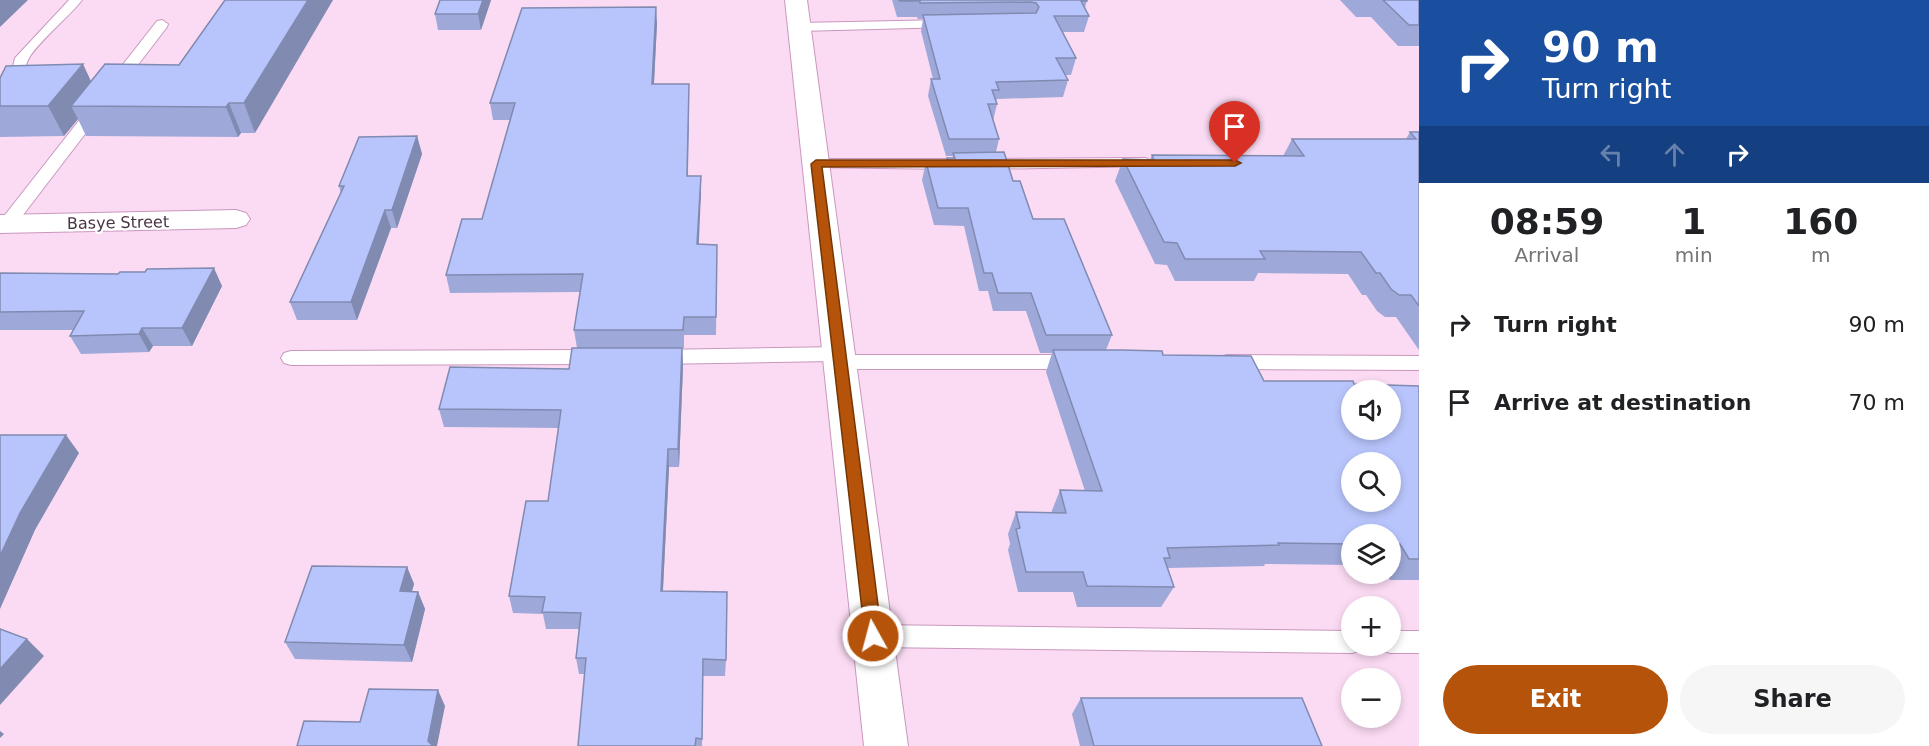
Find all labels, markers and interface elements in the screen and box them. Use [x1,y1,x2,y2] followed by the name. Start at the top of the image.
[1542,23,1659,72] text: 90 m
[1443,24,1521,102] icon: right
[1542,73,1671,104] text: Turn right
[1209,101,1260,163] pin
[1218,110,1251,143] icon: arrive
[1595,138,1628,171] icon: left
[1658,138,1691,171] icon: ahead
[1721,138,1754,171] icon: right
[1490,201,1604,242] text: 08:59
[1681,201,1706,242] text: 1
[1783,201,1858,242] text: 160
[67,212,169,233] street label: Basye Street
[1514,243,1579,267] text: Arrival
[1675,243,1713,267] text: min
[1811,243,1831,267] text: m
[1443,308,1476,341] icon: right
[1494,312,1617,337] text: Turn right
[1849,312,1905,337] text: 90 m
[1341,380,1401,728] map controls
[1341,380,1401,440] button: sound
[1443,386,1476,419] icon: arrive
[1494,390,1751,415] text: Arrive at destination
[1849,390,1905,415] text: 70 m
[1341,452,1401,512] button: search
[1341,524,1401,584] button: layers
[1341,596,1401,656] button: +
[841,604,905,668] position arrow
[1443,665,1668,734] button: Exit
[1680,665,1905,734] button: Share
[1341,668,1401,728] button: −

